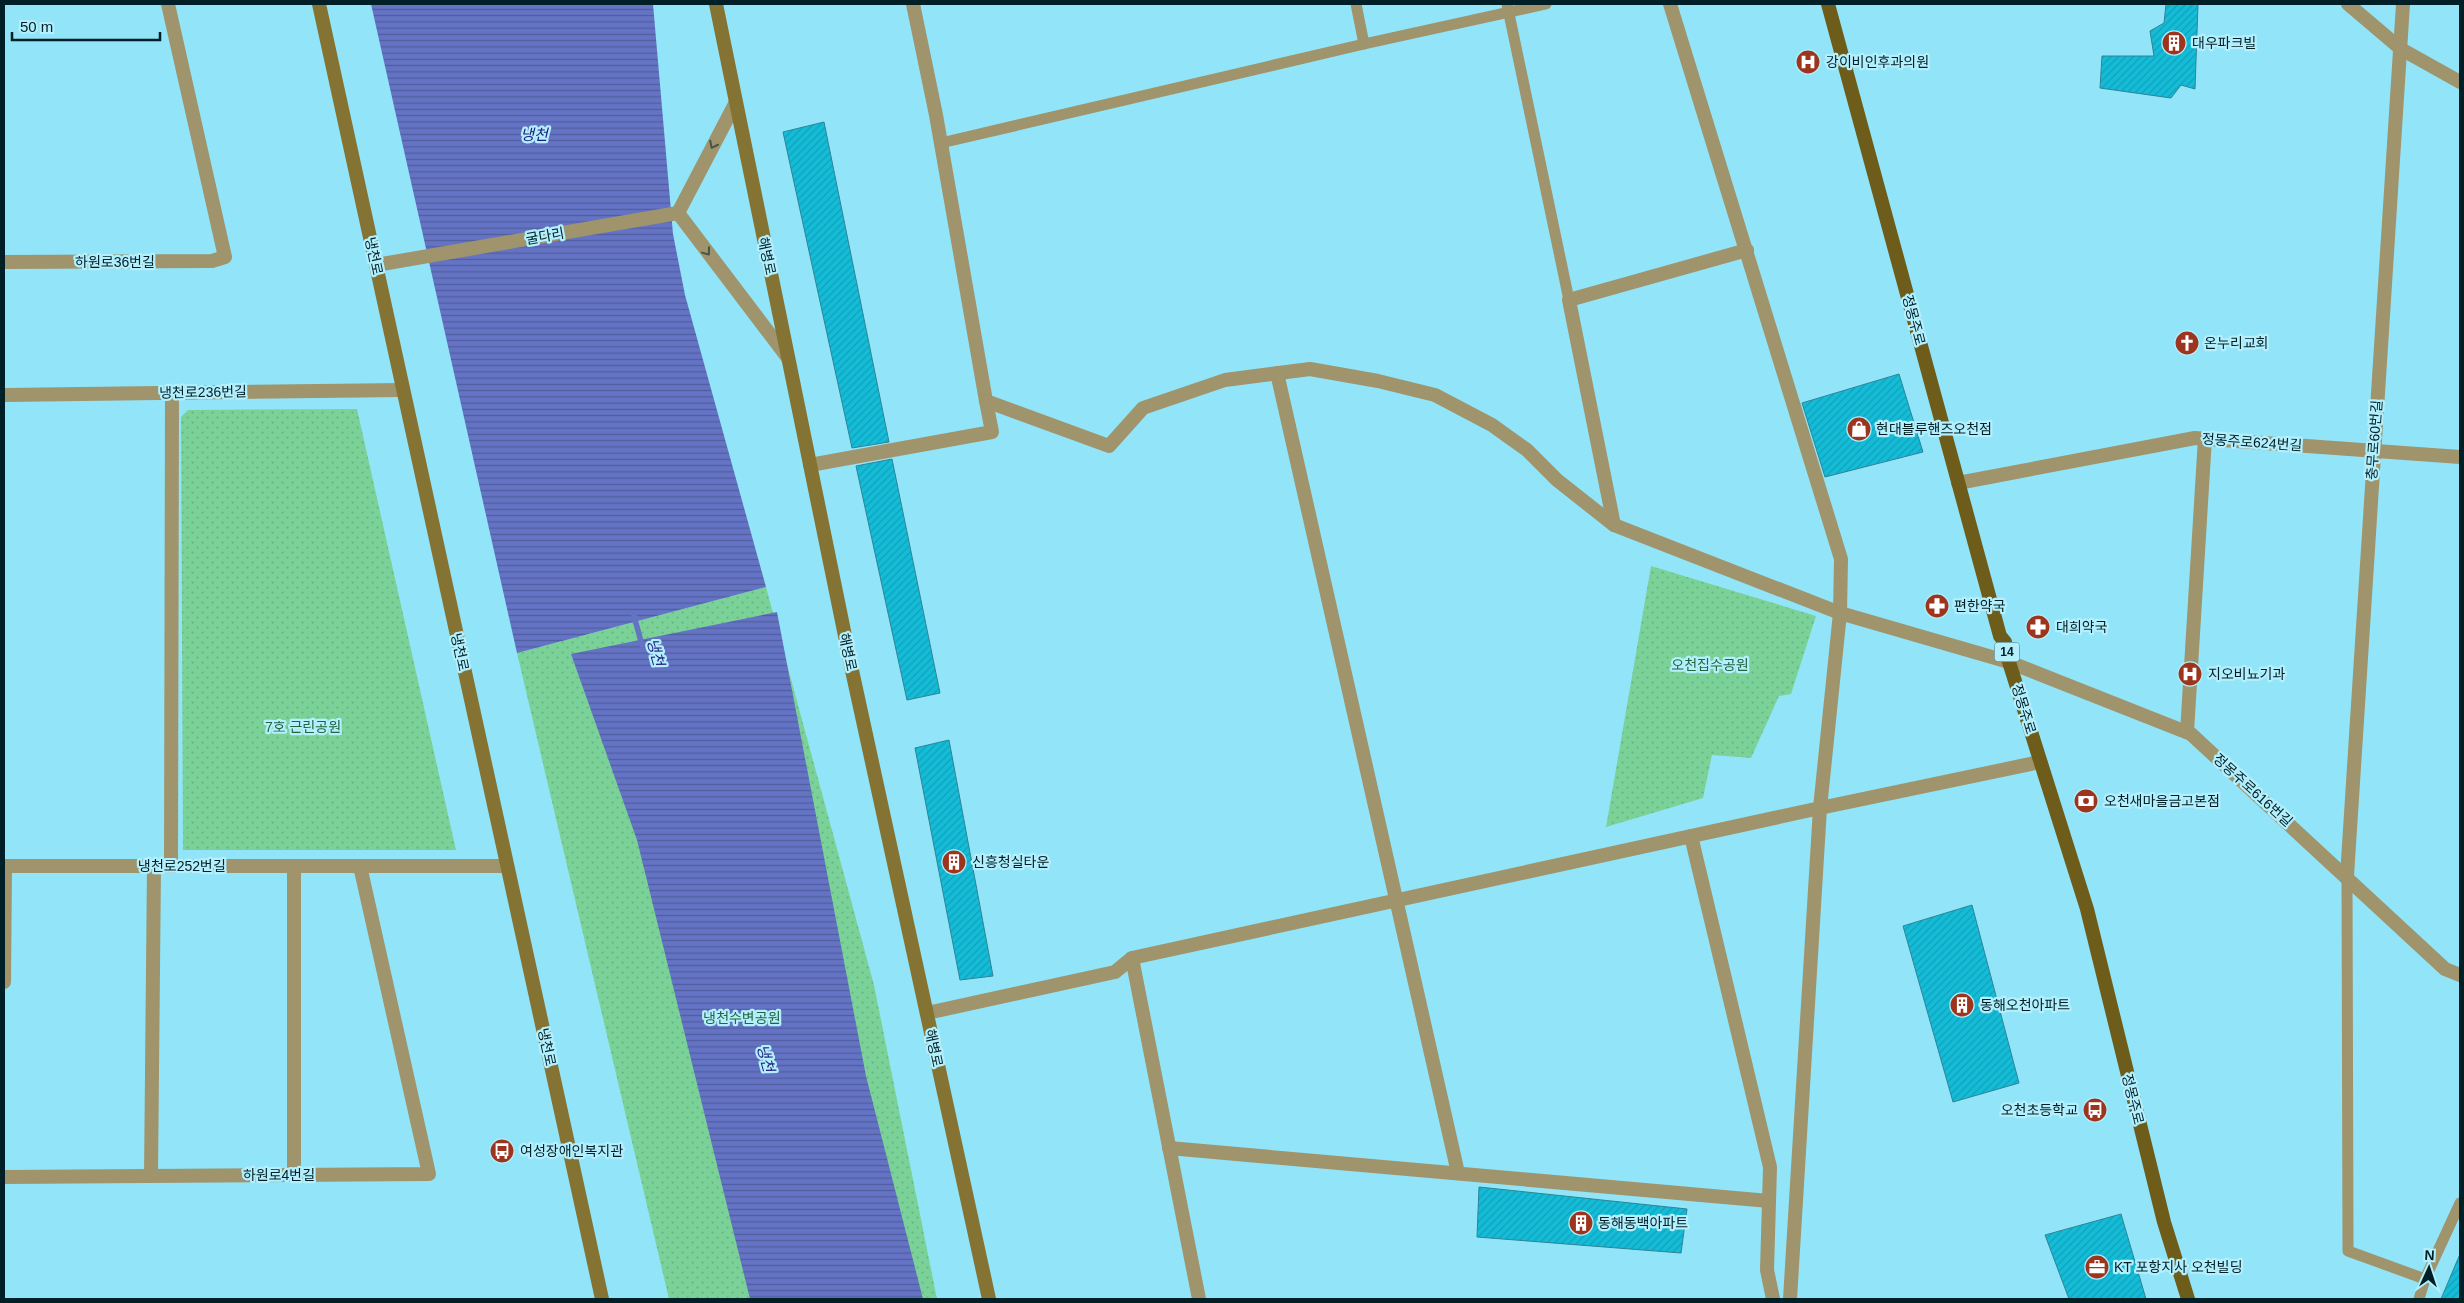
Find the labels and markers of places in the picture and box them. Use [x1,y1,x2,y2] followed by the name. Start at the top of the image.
[2161,30,2187,56] building icon: 대우파크빌
[2192,35,2256,51] place label: 대우파크빌
[1795,49,1821,75] hospital icon: 강이비인후과의원
[1826,54,1929,70] place label: 강이비인후과의원
[2174,330,2200,356] church icon: 온누리교회
[2204,335,2268,351] place label: 온누리교회
[1846,416,1872,442] shop icon: 현대블루핸즈오천점
[1876,421,1992,437] place label: 현대블루핸즈오천점
[1924,593,1950,619] pharmacy icon: 편한약국
[1954,598,2006,614] place label: 편한약국
[2025,614,2051,640] pharmacy icon: 대희약국
[2056,619,2108,635] place label: 대희약국
[2177,661,2203,687] hospital icon: 지오비뇨기과
[2208,666,2285,682] place label: 지오비뇨기과
[2073,788,2099,814] bank icon: 오천새마을금고본점
[2104,793,2220,809] place label: 오천새마을금고본점
[941,849,967,875] building icon: 신흥청실타운
[972,854,1049,870] place label: 신흥청실타운
[1949,992,1975,1018] building icon: 동해오천아파트
[1980,997,2070,1013] place label: 동해오천아파트
[2082,1097,2108,1123] bus stop icon: 오천초등학교
[2001,1102,2078,1118] place label: 오천초등학교
[489,1138,515,1164] bus stop icon: 여성장애인복지관
[520,1143,623,1159] place label: 여성장애인복지관
[1568,1210,1594,1236] building icon: 동해동백아파트
[1598,1215,1688,1231] place label: 동해동백아파트
[2084,1254,2110,1280] office icon: KT 포항지사 오천빌딩
[2114,1259,2242,1275] place label: KT 포항지사 오천빌딩

